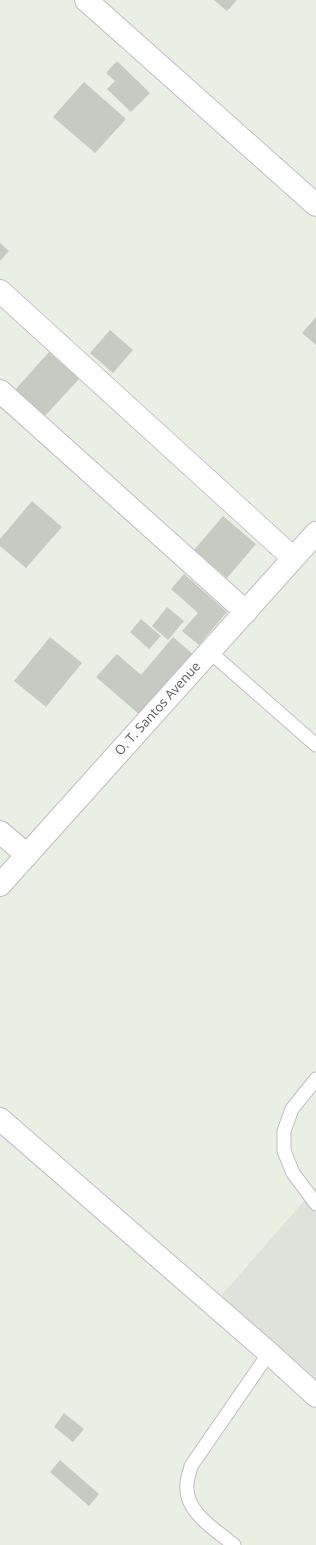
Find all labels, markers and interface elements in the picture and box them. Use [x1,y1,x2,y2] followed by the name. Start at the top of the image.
[112,659,204,759] street label: O. T. Santos Avenue

